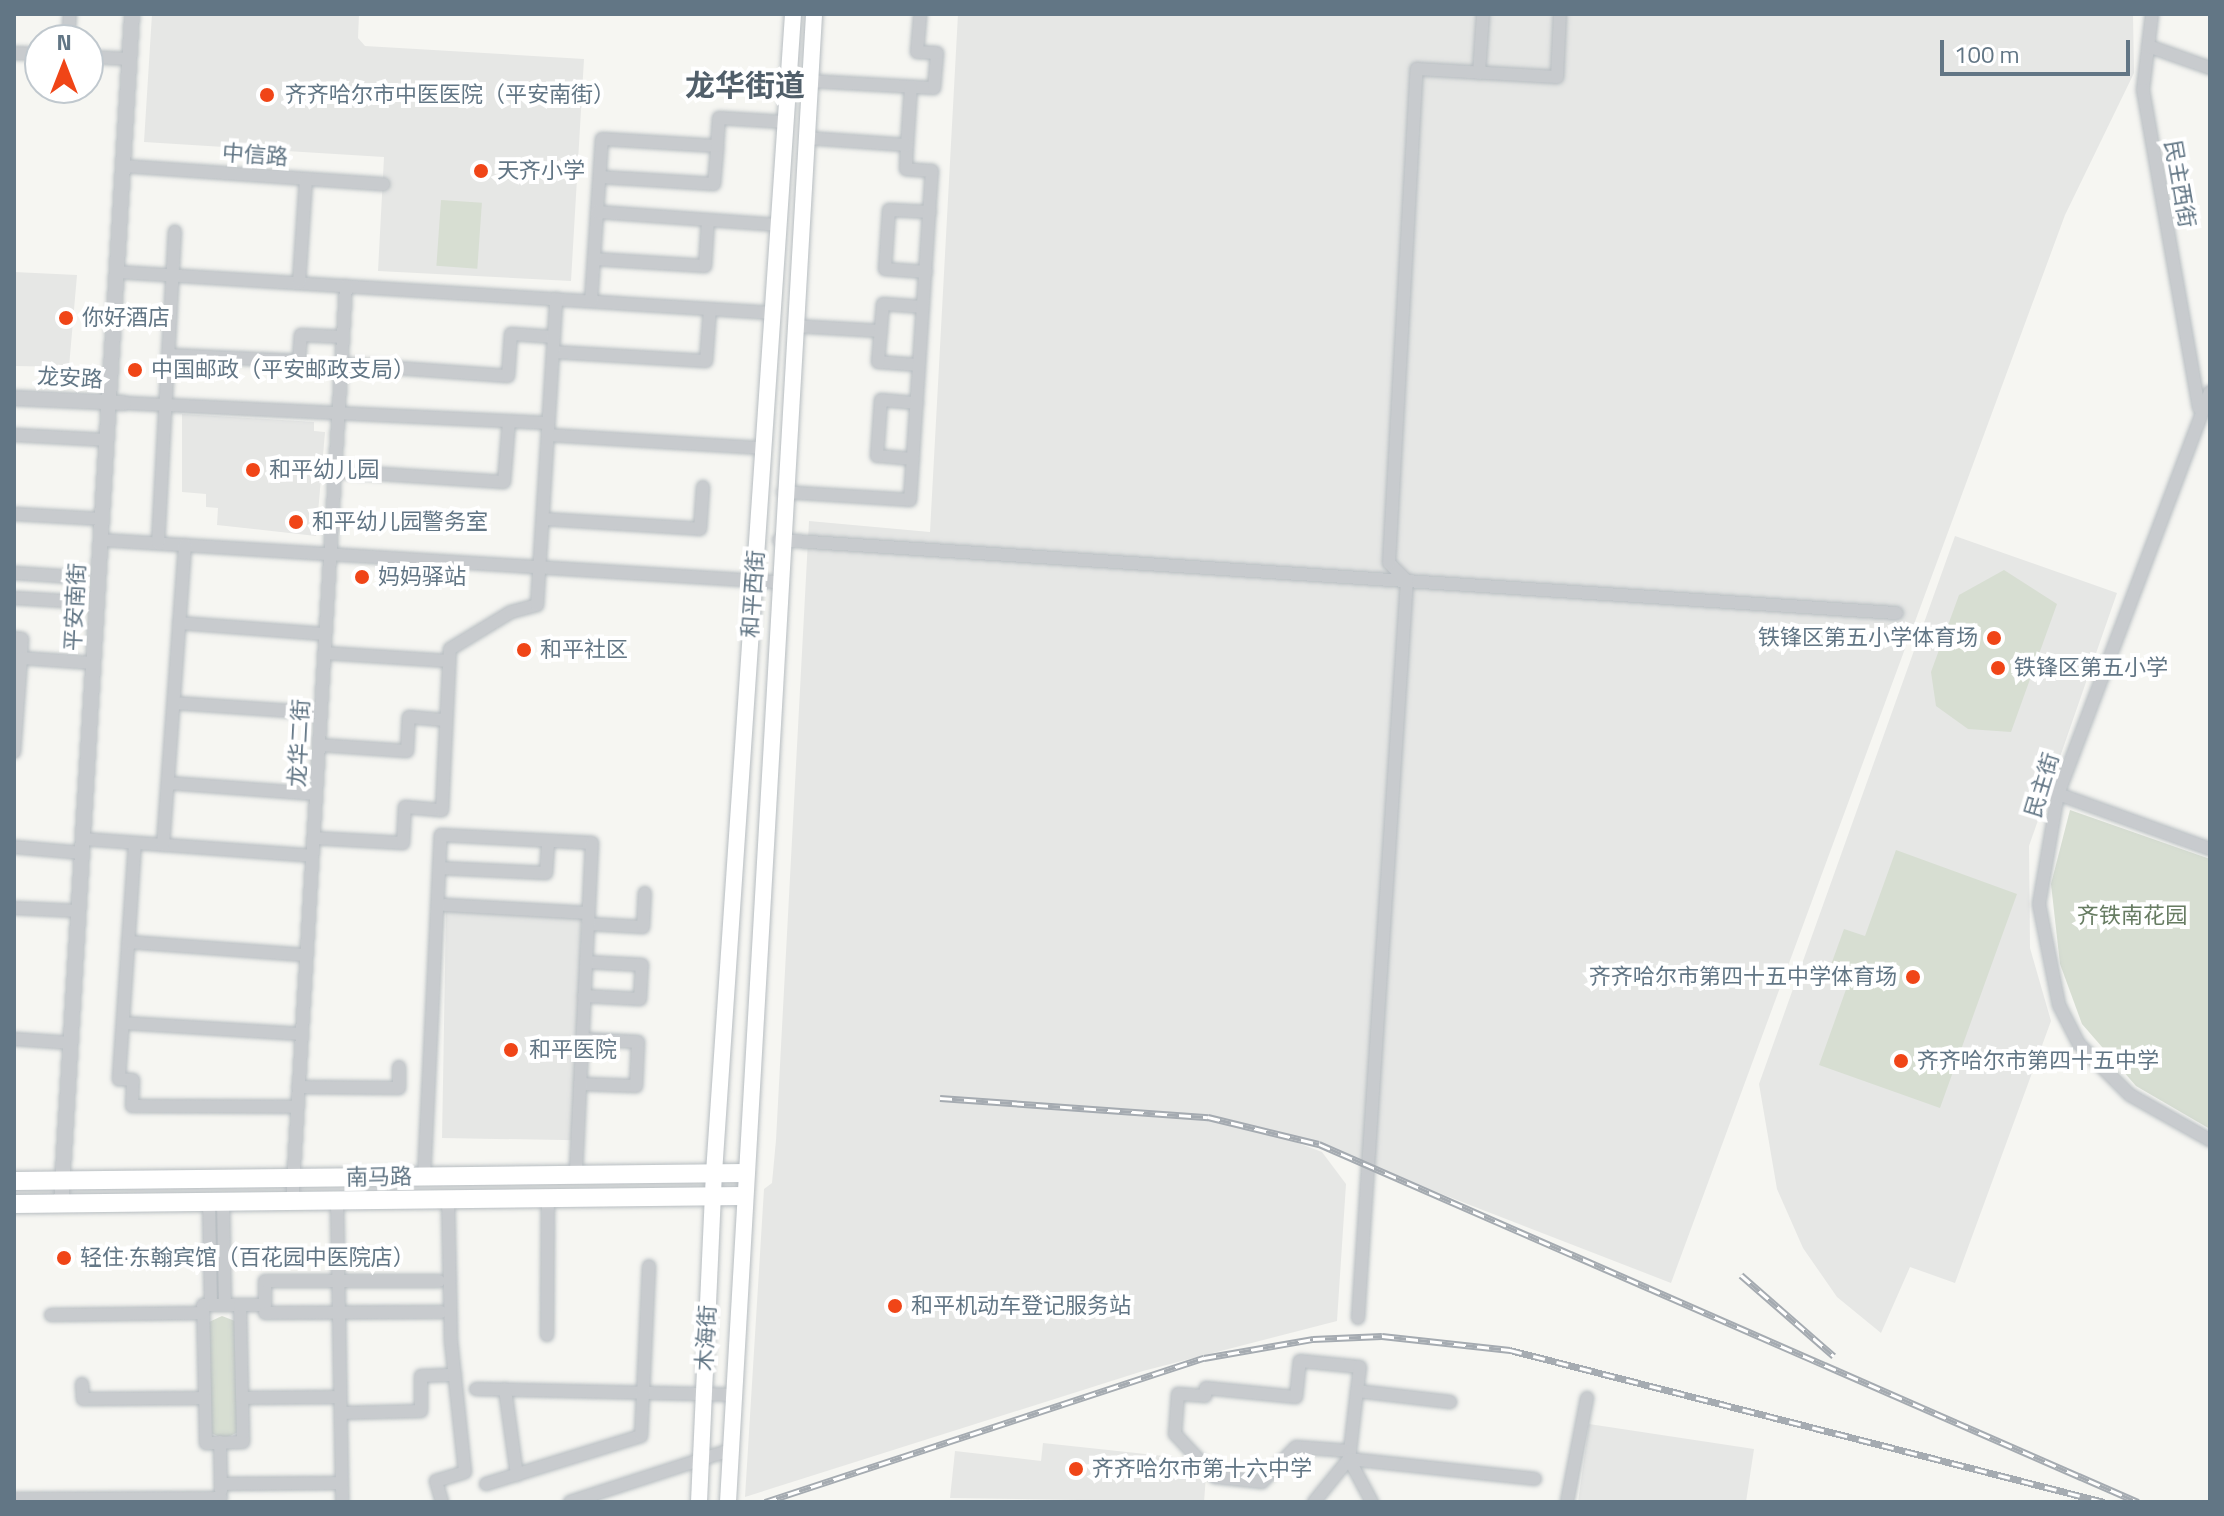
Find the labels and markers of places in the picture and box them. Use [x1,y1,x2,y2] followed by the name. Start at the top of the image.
[285,82,615,108] place label: 齐齐哈尔市中医医院（平安南街）
[256,84,278,106] marker: 齐齐哈尔市中医医院（平安南街）
[497,158,585,184] place label: 天齐小学
[472,162,490,180] marker: 天齐小学
[82,305,170,331] place label: 你好酒店
[57,309,75,327] marker: 你好酒店
[151,357,415,383] place label: 中国邮政（平安邮政支局）
[126,361,144,379] marker: 中国邮政（平安邮政支局）
[269,457,379,483] place label: 和平幼儿园
[244,461,262,479] marker: 和平幼儿园
[312,509,488,535] place label: 和平幼儿园警务室
[287,513,305,531] marker: 和平幼儿园警务室
[378,564,466,590] place label: 妈妈驿站
[353,568,371,586] marker: 妈妈驿站
[1758,625,1978,651] place label: 铁锋区第五小学体育场
[1985,629,2003,647] marker: 铁锋区第五小学体育场
[540,637,628,663] place label: 和平社区
[515,641,533,659] marker: 和平社区
[2014,655,2168,681] place label: 铁锋区第五小学
[1989,659,2007,677] marker: 铁锋区第五小学
[1589,964,1897,990] place label: 齐齐哈尔市第四十五中学体育场
[1904,968,1922,986] marker: 齐齐哈尔市第四十五中学体育场
[529,1037,617,1063] place label: 和平医院
[500,1039,522,1061] marker: 和平医院
[1917,1048,2159,1074] place label: 齐齐哈尔市第四十五中学
[1892,1052,1910,1070] marker: 齐齐哈尔市第四十五中学
[80,1245,415,1271] place label: 轻住·东翰宾馆（百花园中医院店）
[55,1249,73,1267] marker: 轻住·东翰宾馆（百花园中医院店）
[911,1293,1131,1319] place label: 和平机动车登记服务站
[886,1297,904,1315] marker: 和平机动车登记服务站
[1092,1456,1312,1482] place label: 齐齐哈尔市第十六中学
[1067,1460,1085,1478] marker: 齐齐哈尔市第十六中学

